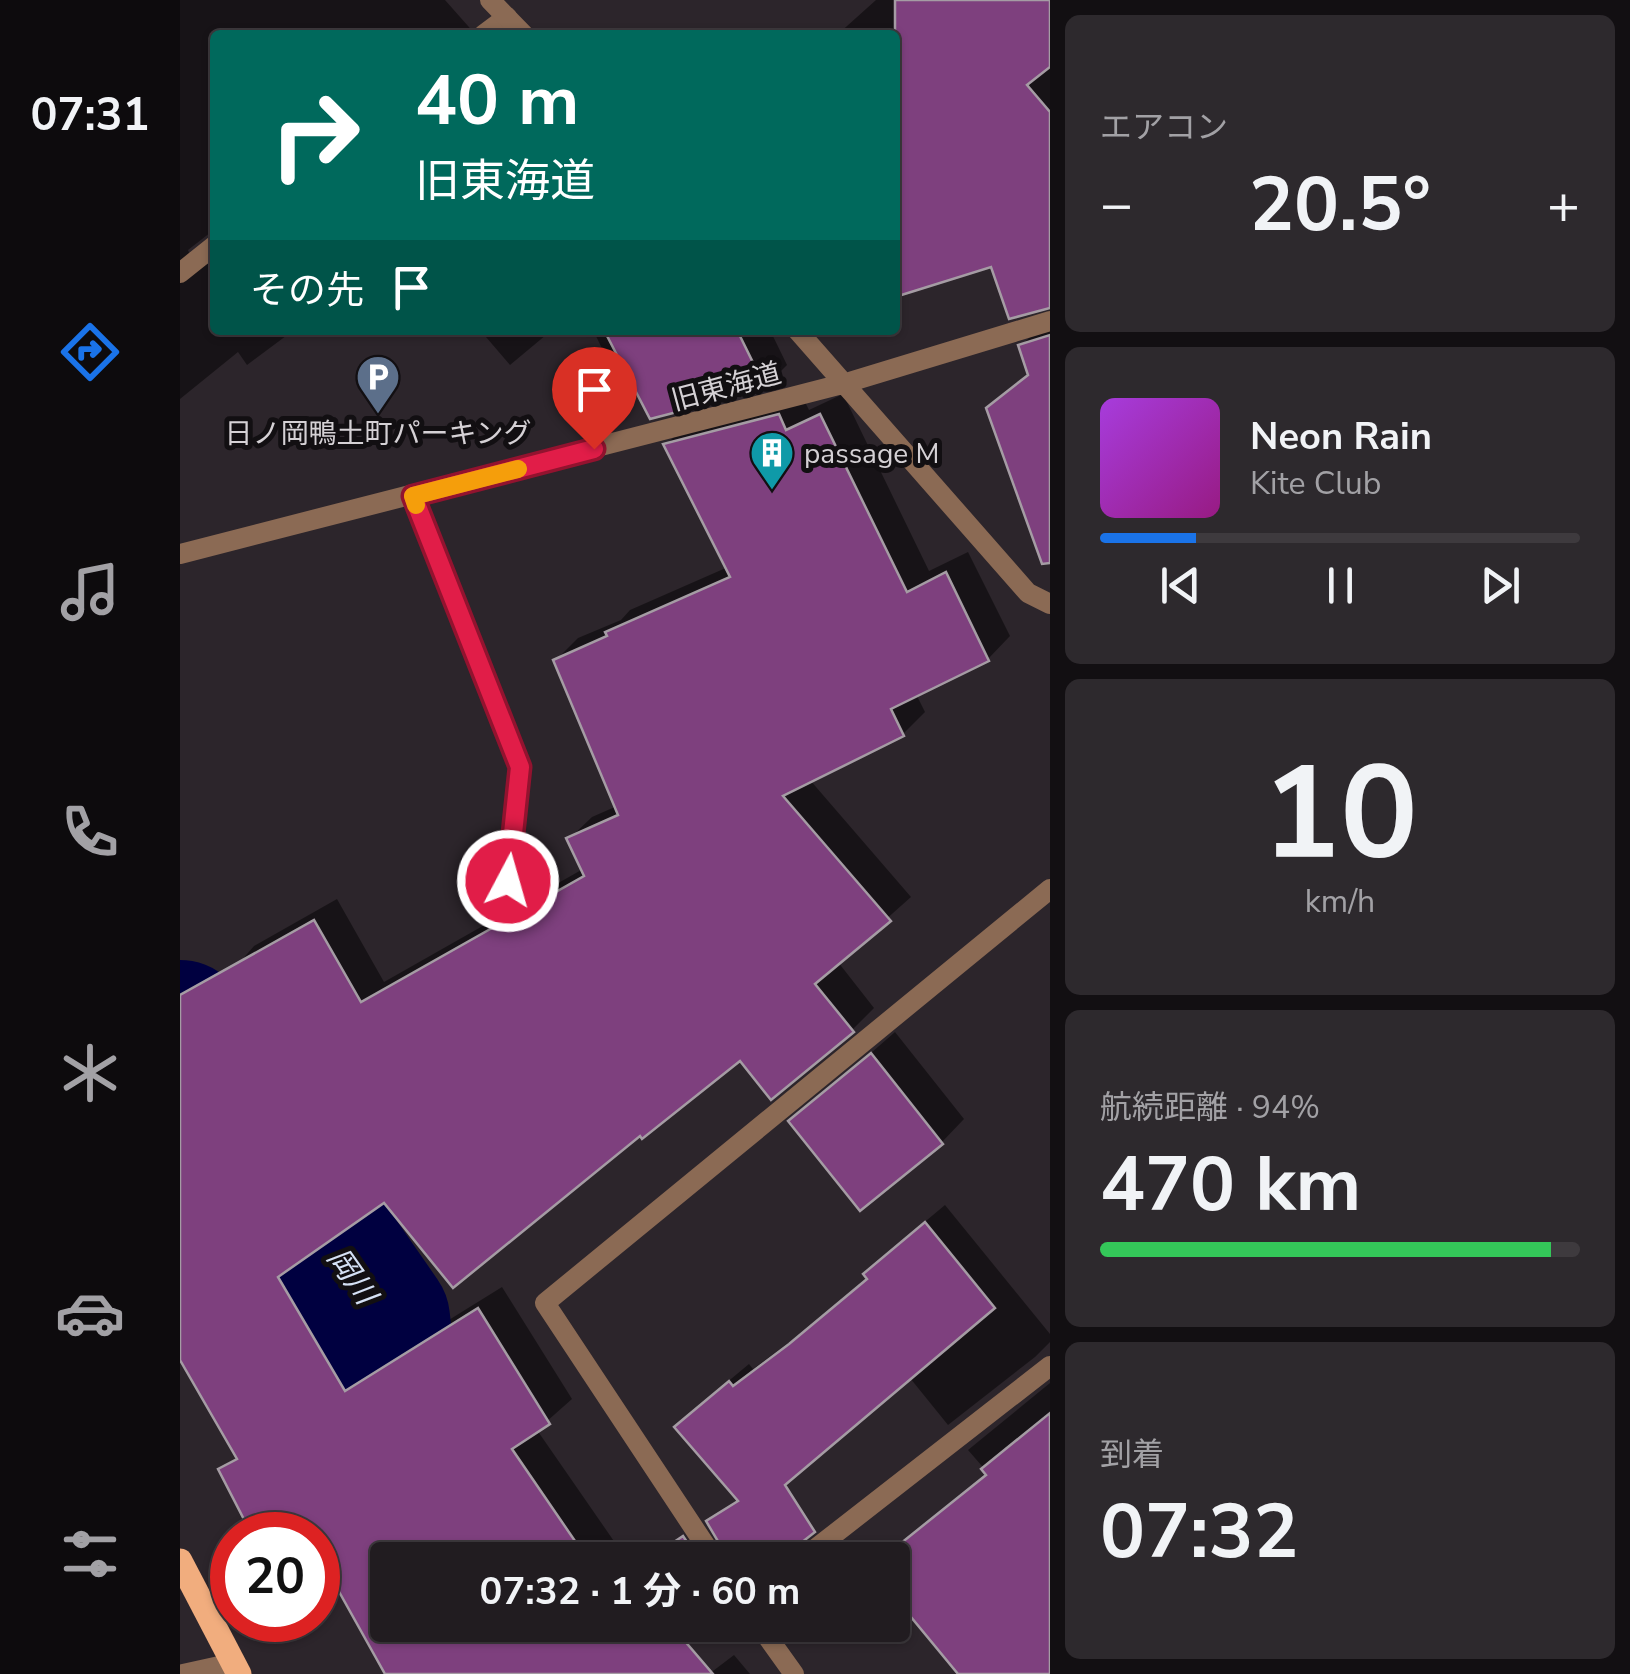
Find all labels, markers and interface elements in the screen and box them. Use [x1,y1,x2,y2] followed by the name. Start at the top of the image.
[415,53,579,149] text: 40 m
[250,70,380,200] icon: right
[30,85,150,146] text: 07:31
[1100,106,1228,149] text: エアコン
[415,151,595,212] text: 旧東海道
[1249,154,1431,256] text: 20.5°
[1100,167,1133,242] text: −
[1547,167,1580,242] text: +
[384,260,439,315] icon: arrive
[250,265,364,316] text: その先
[55,317,125,387] icon: directions
[552,347,637,450] pin
[355,354,401,415] parking icon: 日ノ岡鴨土町パーキング
[667,354,785,420] street label: 旧東海道
[567,362,622,417] icon: arrive
[1250,411,1432,462] text: Neon Rain
[224,415,532,453] place label: 日ノ岡鴨土町パーキング
[749,430,795,491] building icon: passage M
[804,435,939,473] place label: passage M
[1250,462,1381,505] text: Kite Club
[55,557,125,627] icon: music
[1153,558,1208,613] icon: previous
[1313,558,1368,613] icon: pause
[1473,558,1528,613] icon: next
[1262,726,1418,903] text: 10
[55,797,125,867] icon: phone
[456,829,560,933] position arrow
[1305,880,1375,923] text: km/h
[55,1038,125,1108] icon: climate
[1100,1086,1320,1129] text: 航続距離 · 94%
[1100,1134,1361,1236] text: 470 km
[318,1240,387,1315] water label: 岡川
[55,1278,125,1348] icon: car
[1100,1433,1164,1476] text: 到着
[1100,1481,1299,1583] text: 07:32
[210,1512,340,1642] speed limit sign: 20
[55,1519,125,1589] icon: filters
[480,1566,800,1617] text: 07:32 · 1 分 · 60 m

